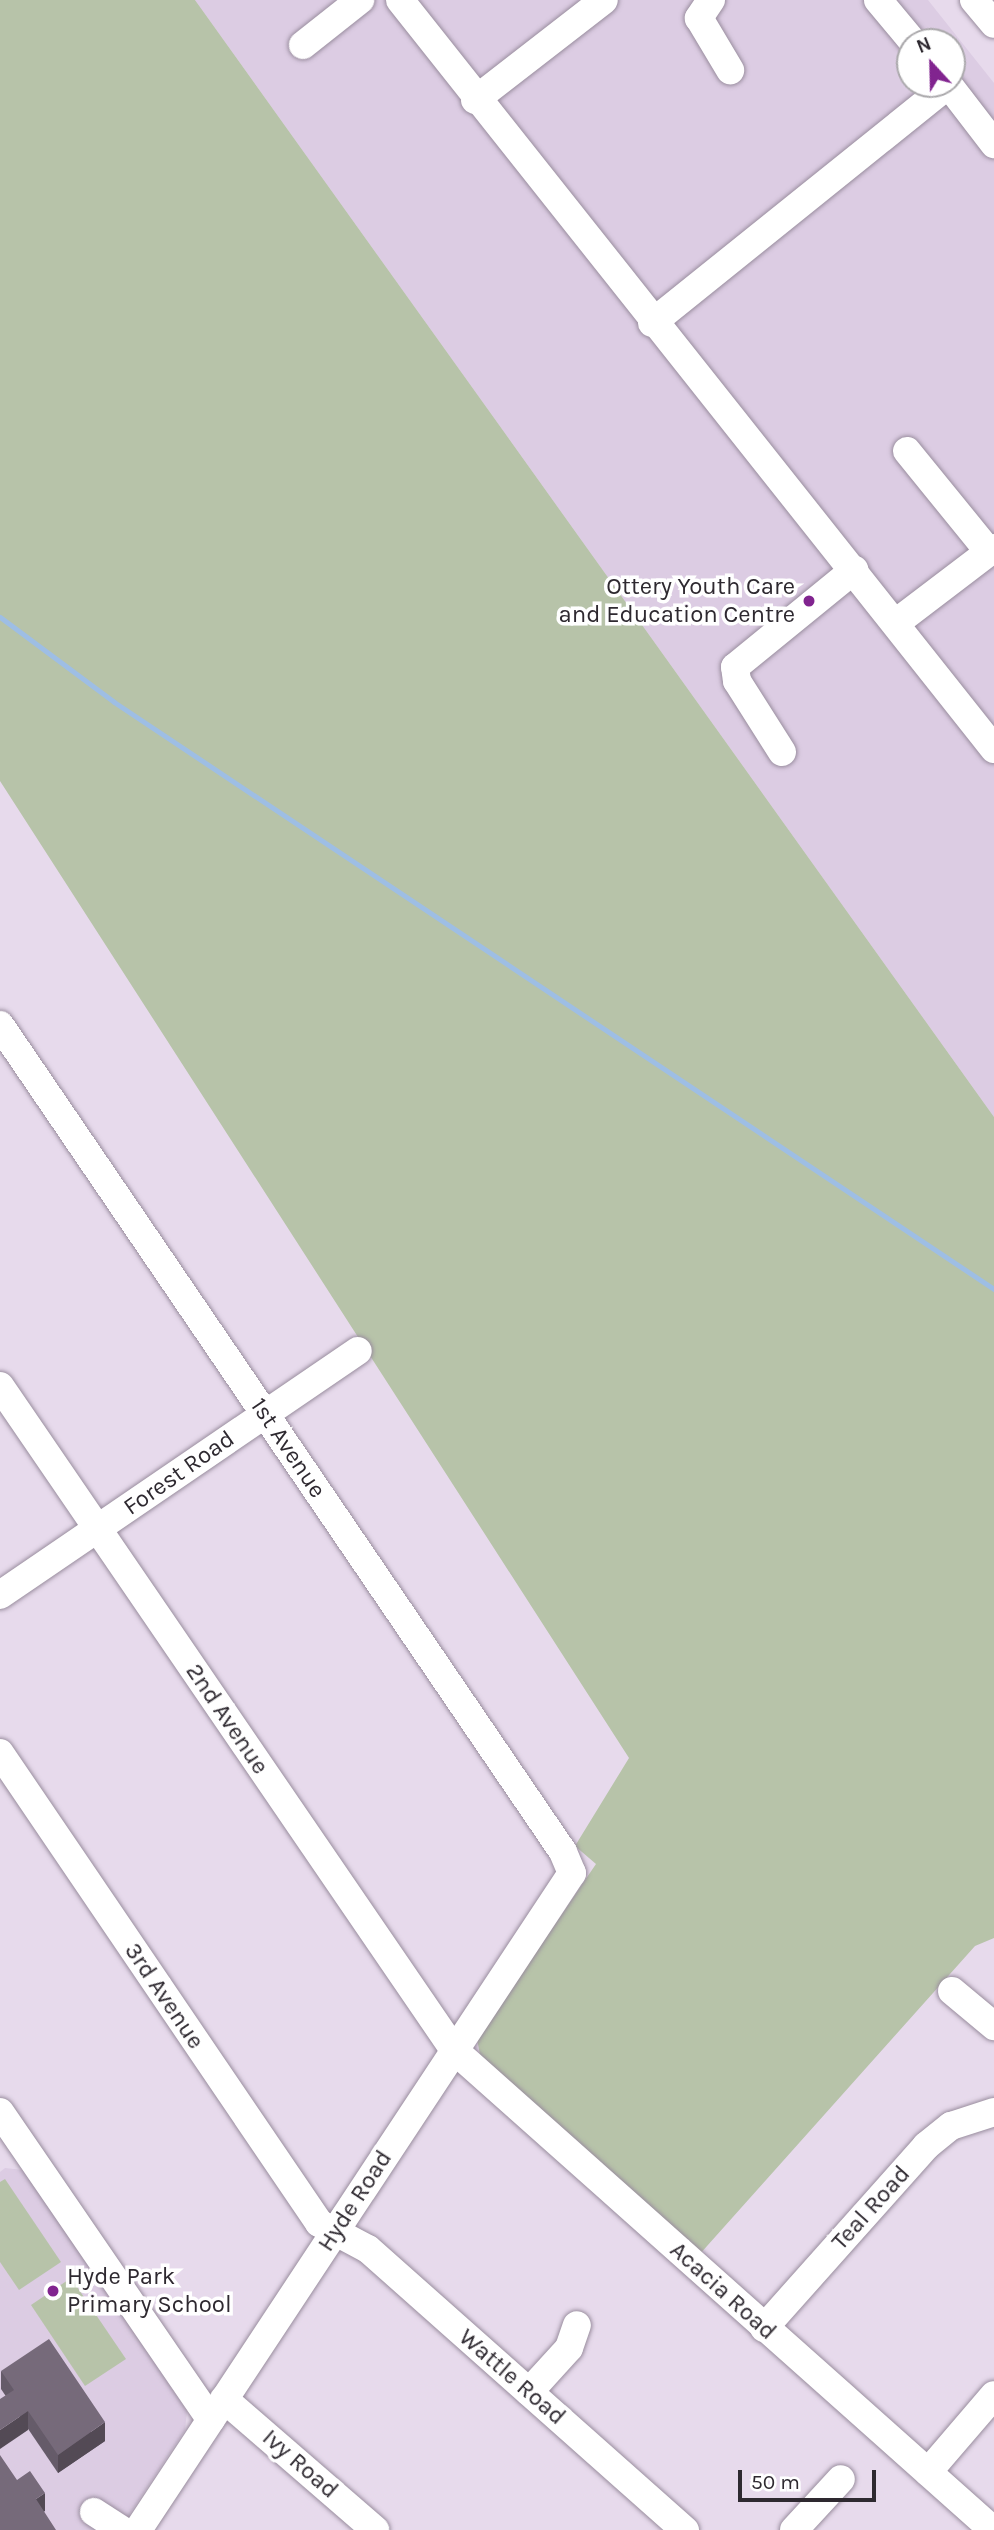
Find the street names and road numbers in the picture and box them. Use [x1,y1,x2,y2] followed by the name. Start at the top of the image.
[244,1393,332,1503] street label: 1st Avenue
[118,1424,240,1522] street label: Forest Road
[179,1658,275,1780] street label: 2nd Avenue
[118,1937,210,2055] street label: 3rd Avenue
[312,2145,398,2257] street label: Hyde Road
[826,2160,916,2256] street label: Teal Road
[664,2236,782,2346] street label: Acacia Road
[453,2323,571,2431] street label: Wattle Road
[256,2423,344,2505] street label: Ivy Road

